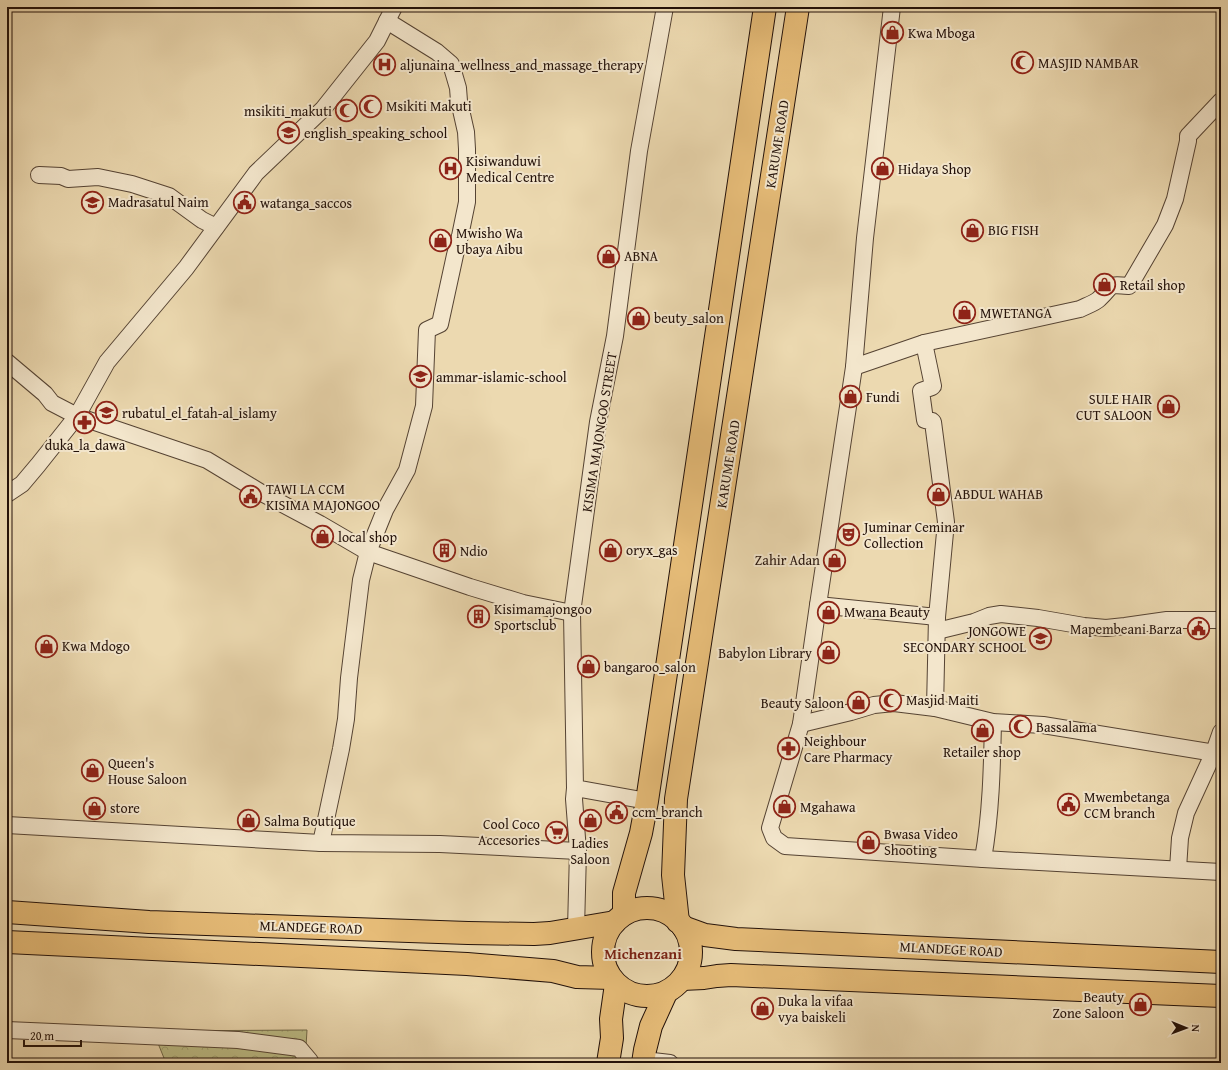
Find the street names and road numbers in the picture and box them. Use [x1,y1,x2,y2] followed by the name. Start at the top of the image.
[760,99,794,189] street label: KARUME ROAD
[576,350,622,514] street label: KISIMA MAJONGOO STREET
[711,419,745,509] street label: KARUME ROAD
[259,915,363,939] street label: MLANDEGE ROAD
[899,936,1003,962] street label: MLANDEGE ROAD

